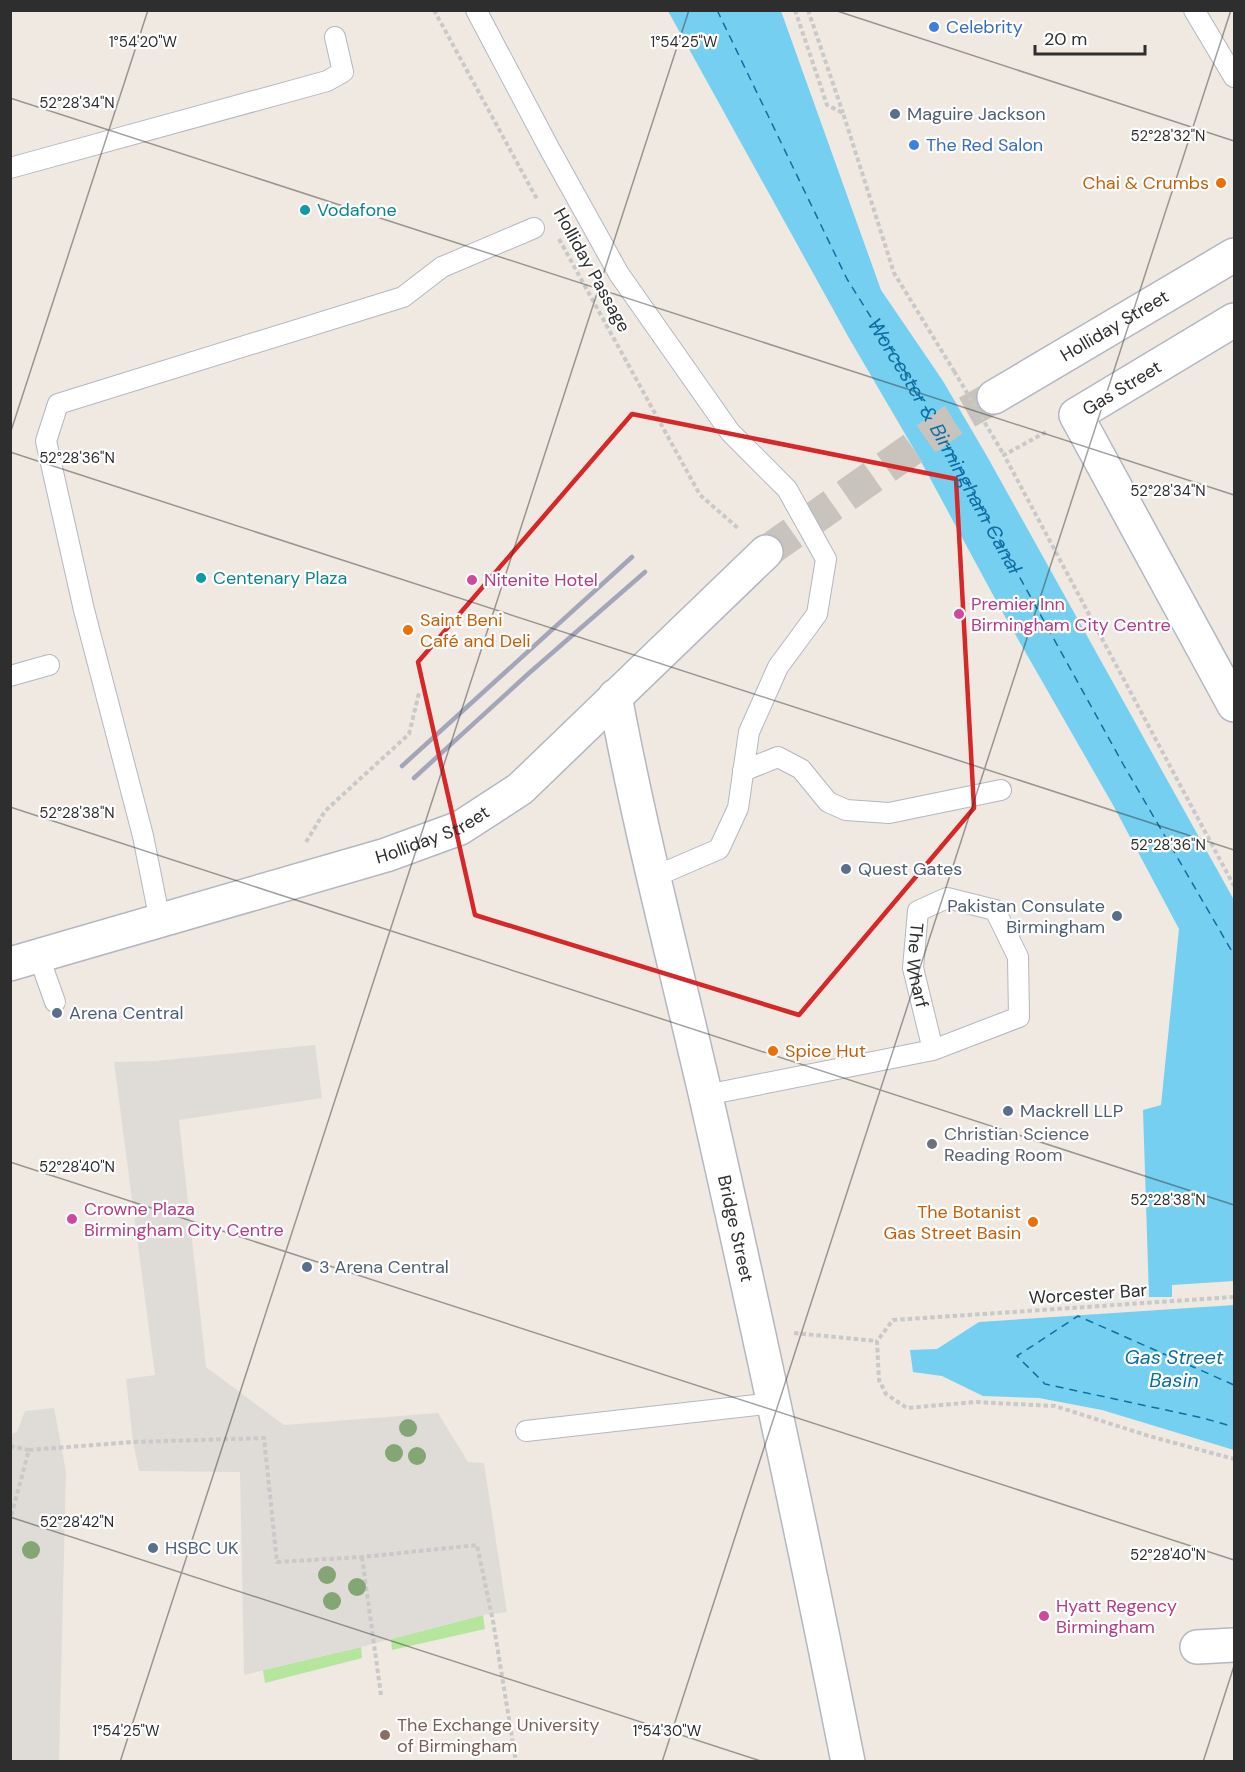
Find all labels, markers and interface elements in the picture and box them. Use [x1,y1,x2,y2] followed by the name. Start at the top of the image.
[946,15,1023,39] place label: Celebrity
[1035,18,1144,56] scale bar
[927,20,941,34] marker: Celebrity
[1044,27,1087,51] text: 20 m
[109,32,178,52] text: 1°54'20"W
[651,32,718,52] text: 1°54'25"W
[39,93,115,113] text: 52°28'34"N
[907,102,1046,126] place label: Maguire Jackson
[888,107,902,121] marker: Maguire Jackson
[1131,126,1205,146] text: 52°28'32"N
[926,133,1043,157] place label: The Red Salon
[907,138,921,152] marker: The Red Salon
[1083,171,1209,195] place label: Chai & Crumbs
[1214,176,1228,190] marker: Chai & Crumbs
[317,198,397,222] place label: Vodafone
[298,203,312,217] marker: Vodafone
[548,204,636,336] street label: Holliday Passage
[1056,284,1173,367] street label: Holliday Street
[862,313,1028,578] water label: Worcester & Birmingham Canal
[1078,355,1166,421] street label: Gas Street
[39,448,115,468] text: 52°28'36"N
[1130,481,1206,501] text: 52°28'34"N
[213,566,347,590] place label: Centenary Plaza
[484,568,598,592] place label: Nitenite Hotel
[194,571,208,585] marker: Centenary Plaza
[465,573,479,587] marker: Nitenite Hotel
[971,592,1171,637] place label: Premier Inn Birmingham City Centre
[952,607,966,621] marker: Premier Inn Birmingham City Centre
[420,608,531,653] place label: Saint Beni Café and Deli
[401,623,415,637] marker: Saint Beni Café and Deli
[373,800,494,869] street label: Holliday Street
[39,803,115,823] text: 52°28'38"N
[1130,835,1206,855] text: 52°28'36"N
[858,857,962,881] place label: Quest Gates
[839,862,853,876] marker: Quest Gates
[947,894,1105,939] place label: Pakistan Consulate Birmingham
[1110,909,1124,923] marker: Pakistan Consulate Birmingham
[900,922,934,1010] street label: The Wharf
[69,1001,183,1025] place label: Arena Central
[50,1006,64,1020] marker: Arena Central
[785,1039,866,1063] place label: Spice Hut
[766,1044,780,1058] marker: Spice Hut
[1020,1099,1123,1123] place label: Mackrell LLP
[1001,1104,1015,1118] marker: Mackrell LLP
[944,1122,1089,1167] place label: Christian Science Reading Room
[925,1137,939,1151] marker: Christian Science Reading Room
[39,1157,115,1177] text: 52°28'40"N
[712,1173,759,1284] street label: Bridge Street
[1130,1190,1206,1210] text: 52°28'38"N
[84,1197,284,1242] place label: Crowne Plaza Birmingham City Centre
[884,1200,1021,1245] place label: The Botanist Gas Street Basin
[65,1212,79,1226] marker: Crowne Plaza Birmingham City Centre
[1026,1215,1040,1229] marker: The Botanist Gas Street Basin
[319,1255,449,1279] place label: 3 Arena Central
[300,1260,314,1274] marker: 3 Arena Central
[1028,1278,1148,1310] street label: Worcester Bar
[1124,1344,1224,1393] water label: Gas Street Basin
[40,1512,114,1532] text: 52°28'42"N
[165,1536,239,1560] place label: HSBC UK
[146,1541,160,1555] marker: HSBC UK
[1130,1545,1206,1565] text: 52°28'40"N
[1056,1594,1177,1639] place label: Hyatt Regency Birmingham
[1037,1609,1051,1623] marker: Hyatt Regency Birmingham
[397,1713,599,1758] place label: The Exchange University of Birmingham
[93,1721,160,1741] text: 1°54'25"W
[633,1721,702,1741] text: 1°54'30"W
[378,1728,392,1742] marker: The Exchange University of Birmingham

